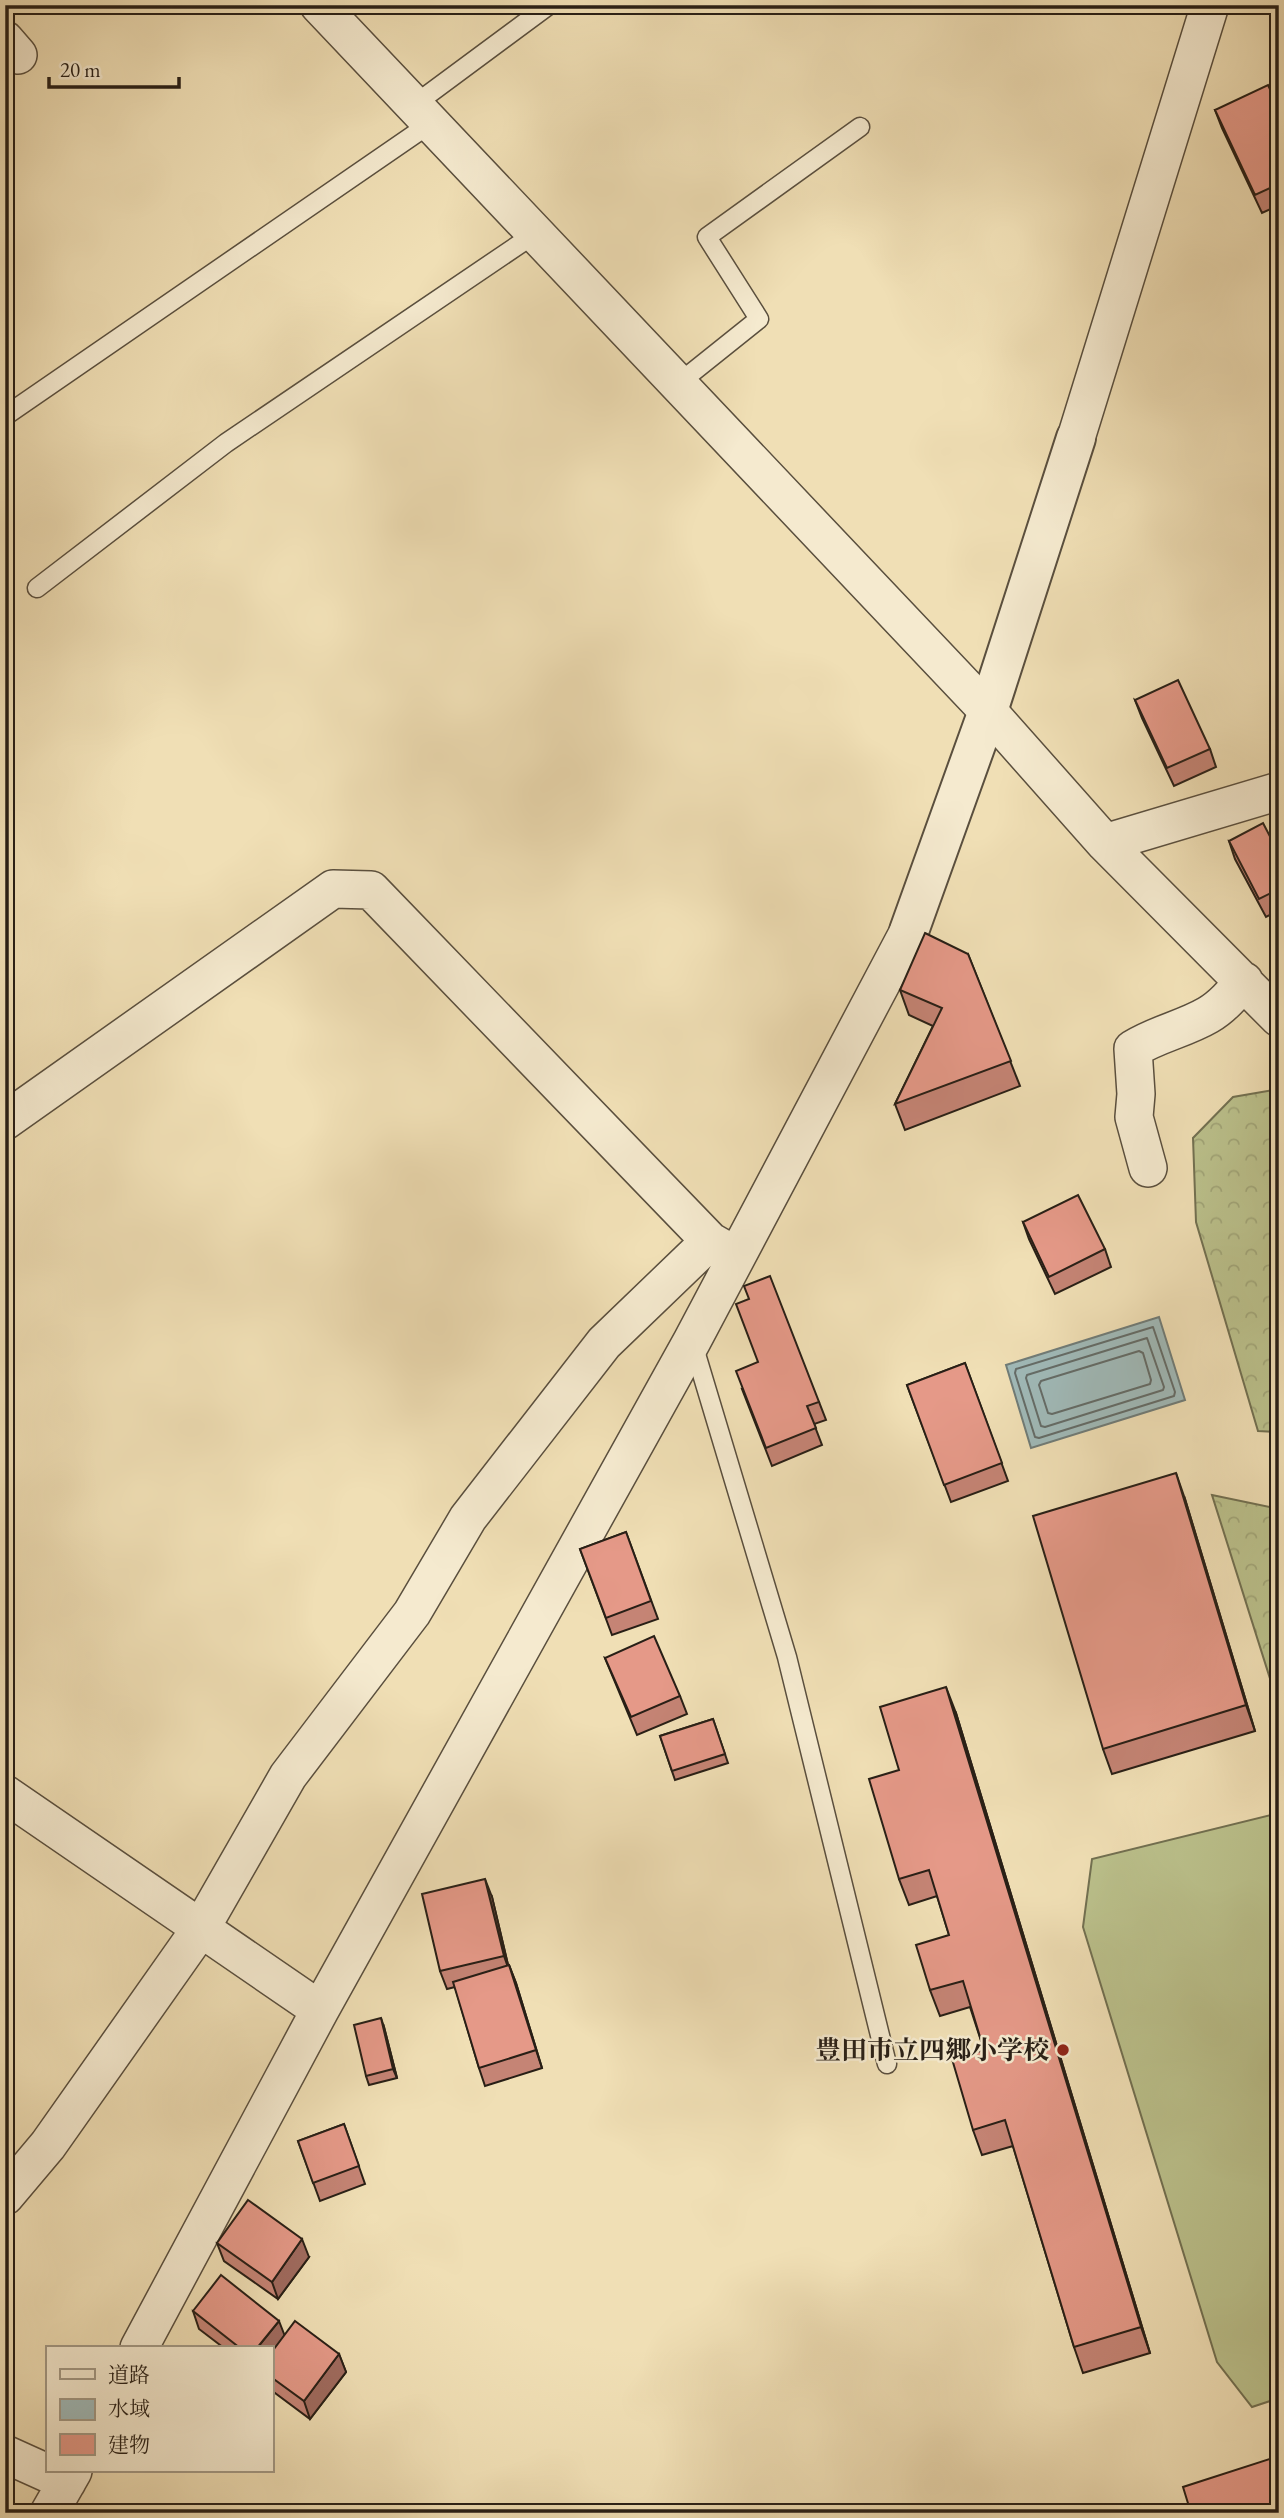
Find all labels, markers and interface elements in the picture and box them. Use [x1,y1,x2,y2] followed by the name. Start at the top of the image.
[49,46,178,90] scale bar
[60,56,101,83] text: 20 m
[815,2033,1049,2067] place label: 豊田市立四郷小学校
[1055,2042,1071,2058] marker: 豊田市立四郷小学校
[46,2346,273,2472] legend
[108,2361,150,2388] text: 道路
[108,2395,150,2422] text: 水域
[108,2431,150,2458] text: 建物

